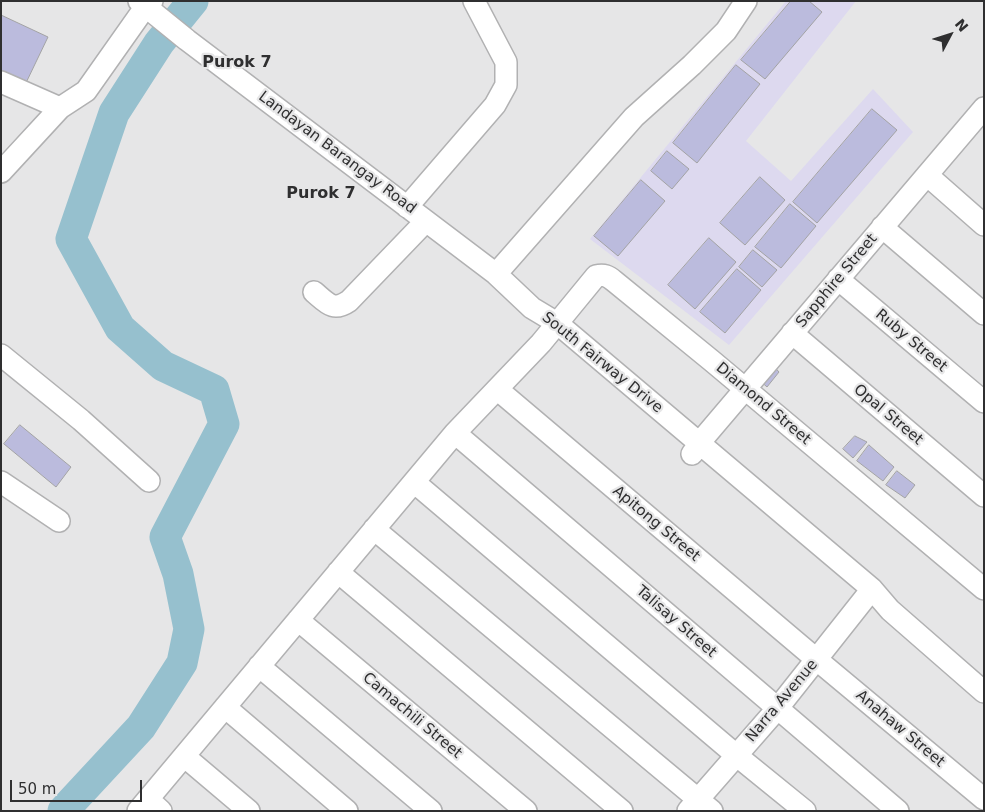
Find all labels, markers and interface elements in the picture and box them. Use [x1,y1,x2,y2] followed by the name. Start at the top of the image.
[925,10,975,60] north arrow
[952,16,971,35] text: N
[202,53,272,73] district label: Purok 7
[255,88,419,218] street label: Landayan Barangay Road
[286,184,356,204] district label: Purok 7
[793,230,881,332] street label: Sapphire Street
[872,306,950,376] street label: Ruby Street
[538,309,666,417] street label: South Fairway Drive
[712,359,814,449] street label: Diamond Street
[850,381,926,449] street label: Opal Street
[609,482,703,566] street label: Apitong Street
[632,582,720,662] street label: Talisay Street
[742,656,822,746] street label: Narra Avenue
[359,669,465,763] street label: Camachili Street
[852,687,948,771] street label: Anahaw Street
[12,770,145,802] scale bar
[18,780,56,798] text: 50 m

